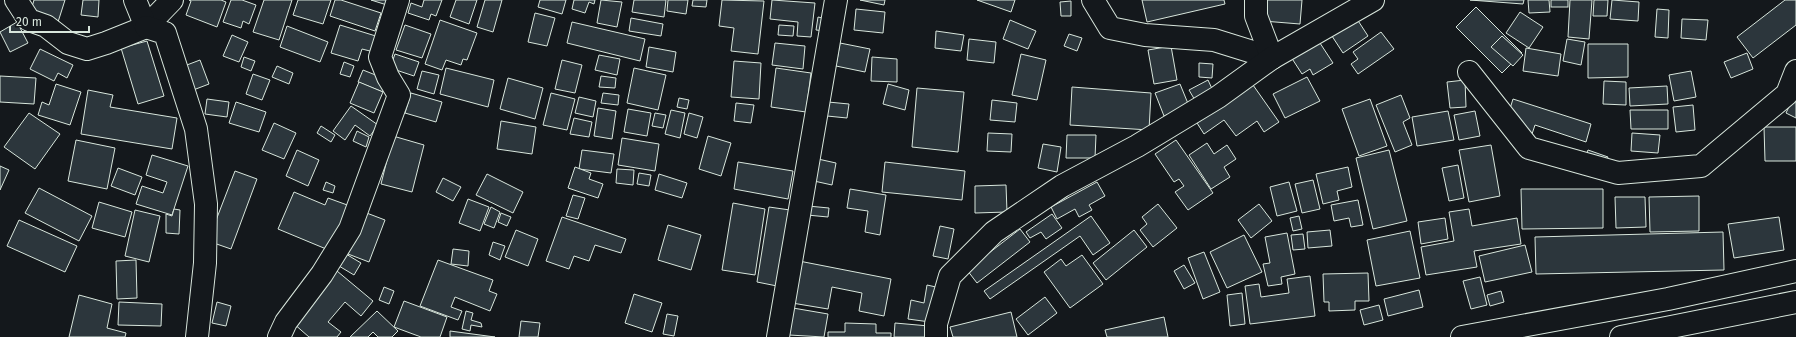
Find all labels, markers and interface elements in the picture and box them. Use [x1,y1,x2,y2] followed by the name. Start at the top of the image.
[10,8,89,34] scale bar
[16,15,42,29] text: 20 m

